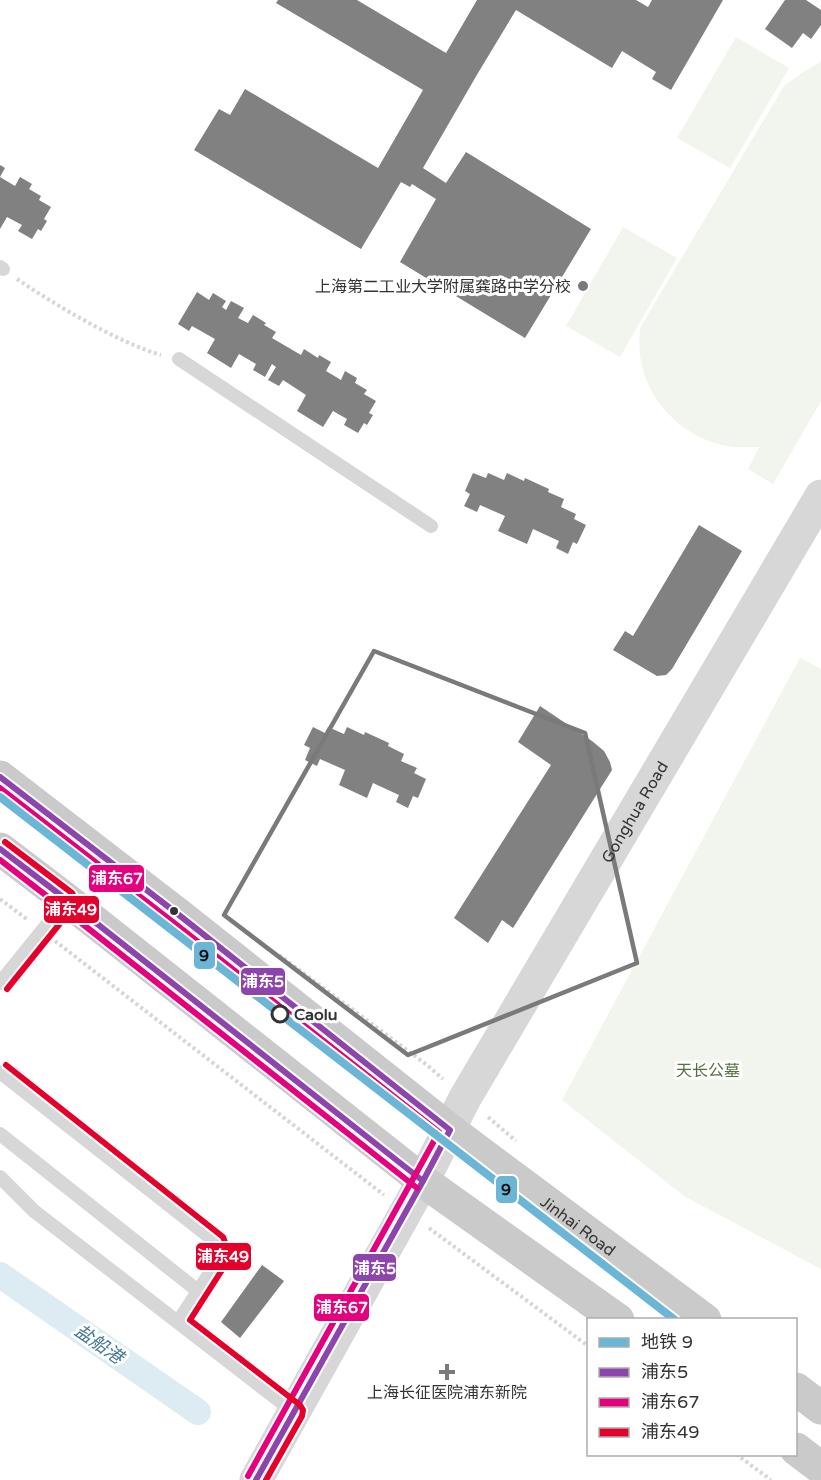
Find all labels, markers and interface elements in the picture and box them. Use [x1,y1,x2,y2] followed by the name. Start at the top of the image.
[315,277,571,297] place label: 上海第二工业大学附属龚路中学分校
[576,279,590,293] marker: 上海第二工业大学附属龚路中学分校
[597,758,673,867] street label: Gonghua Road
[88,864,145,893] line badge: 浦东67
[91,869,143,889] text: 浦东67
[43,895,100,924] line badge: 浦东49
[45,900,97,920] text: 浦东49
[168,905,180,917] unlabelled marker
[193,941,216,970] line badge: 9
[199,946,209,966] text: 9
[240,967,286,996] line badge: 浦东5
[242,972,284,992] text: 浦东5
[271,1005,289,1023] marker: Caolu
[294,1005,338,1025] place label: Caolu
[676,1061,740,1081] park label: 天长公墓
[495,1175,518,1204] line badge: 9
[501,1180,511,1200] text: 9
[536,1192,619,1261] street label: Jinhai Road
[195,1242,252,1271] line badge: 浦东49
[197,1247,249,1267] text: 浦东49
[352,1253,397,1282] line badge: 浦东5
[354,1259,396,1279] text: 浦东5
[313,1293,370,1322] line badge: 浦东67
[316,1298,368,1318] text: 浦东67
[587,1318,797,1456] legend
[71,1320,130,1370] water label: 盐船港
[641,1331,693,1353] text: 地铁 9
[641,1361,688,1383] text: 浦东5
[438,1363,456,1381] marker: 上海长征医院浦东新院
[367,1383,527,1403] place label: 上海长征医院浦东新院
[641,1391,700,1413] text: 浦东67
[641,1421,700,1443] text: 浦东49

